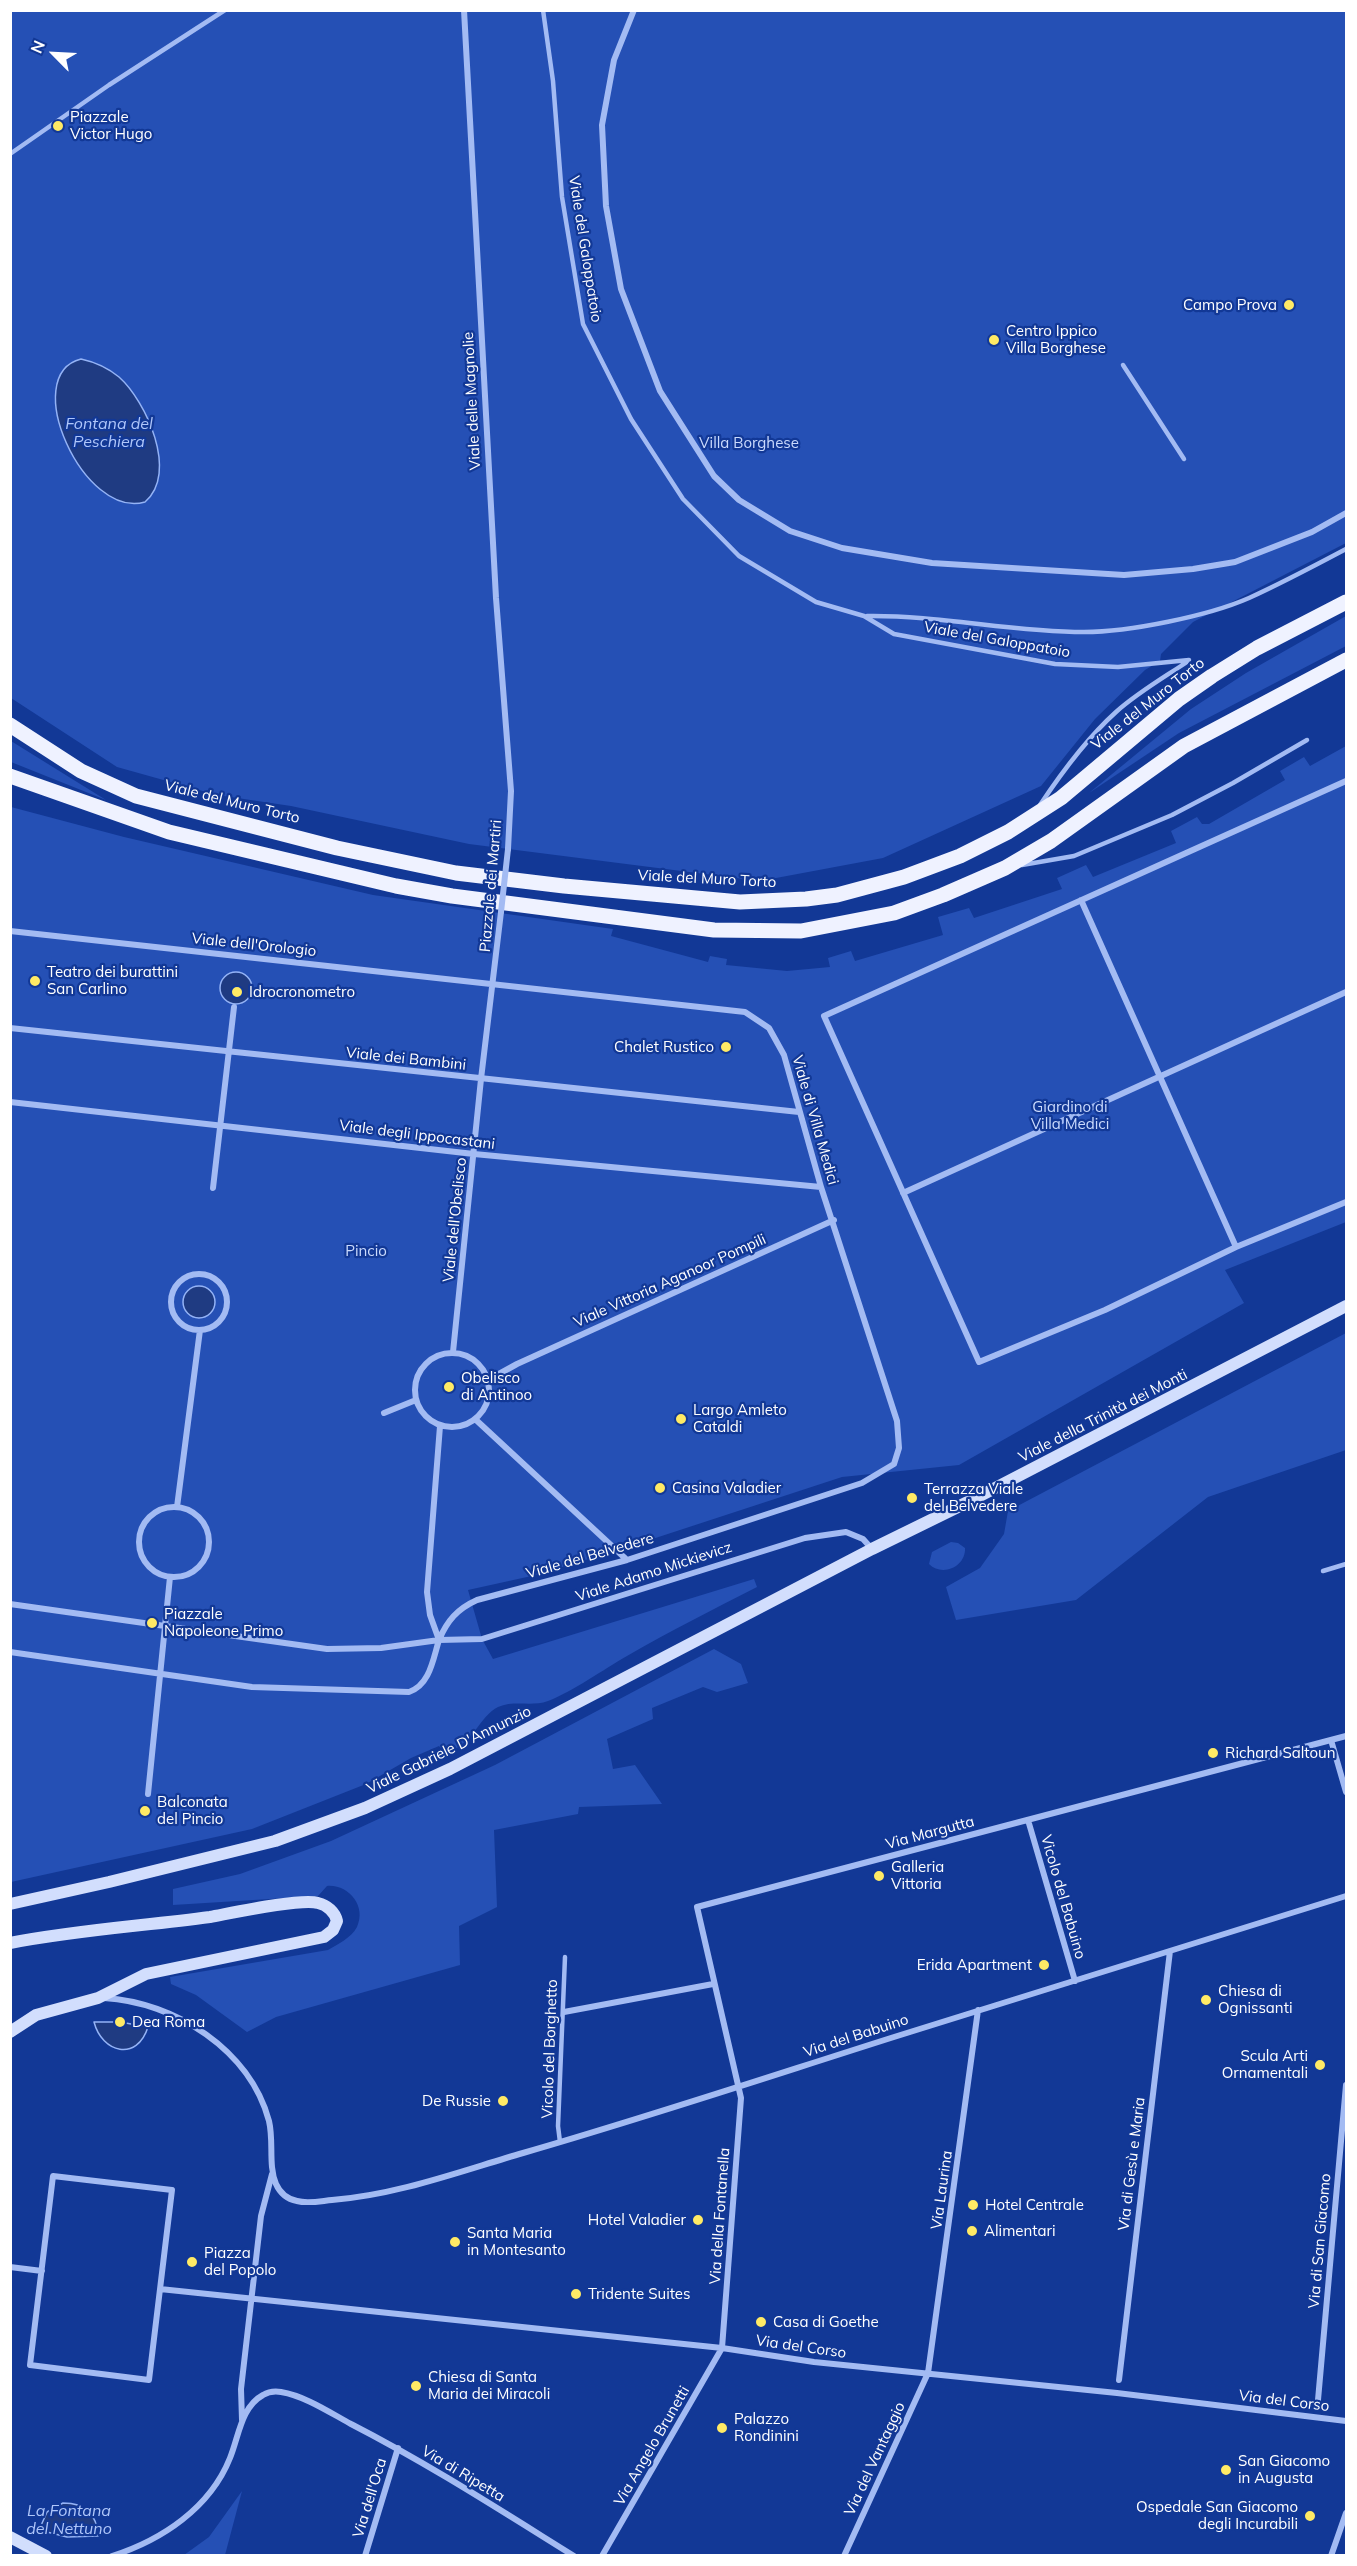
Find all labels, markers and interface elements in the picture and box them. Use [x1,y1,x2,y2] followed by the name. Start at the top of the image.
[24,24,84,84] north arrow
[26,37,49,56] text: N
[70,108,152,143] place label: Piazzale Victor Hugo
[51,119,65,133] marker: Piazzale Victor Hugo
[565,174,605,324] street label: Viale del Galoppatoio
[1183,296,1277,314] place label: Campo Prova
[1282,298,1296,312] marker: Campo Prova
[1006,322,1106,357] place label: Centro Ippico Villa Borghese
[459,331,485,471] street label: Viale delle Magnolie
[987,333,1001,347] marker: Centro Ippico Villa Borghese
[65,414,153,452] water label: Fontana del Peschiera
[699,434,799,452] park label: Villa Borghese
[922,618,1072,662] street label: Viale del Galoppatoio
[1088,654,1208,754] street label: Viale del Muro Torto
[163,776,301,828] street label: Viale del Muro Torto
[476,819,506,953] street label: Piazzale dei Martiri
[637,866,777,892] street label: Viale del Muro Torto
[191,930,317,960] street label: Viale dell'Orologio
[47,963,178,998] place label: Teatro dei burattini San Carlino
[28,974,42,988] marker: Teatro dei burattini San Carlino
[249,983,355,1001] place label: Idrocronometro
[230,985,244,999] marker: Idrocronometro
[614,1038,714,1056] place label: Chalet Rustico
[719,1040,733,1054] marker: Chalet Rustico
[345,1044,467,1074] street label: Viale dei Bambini
[788,1053,842,1187] street label: Viale di Villa Medici
[1031,1098,1109,1133] park label: Giardino di Villa Medici
[338,1117,496,1153] street label: Viale degli Ippocastani
[439,1157,471,1283] street label: Viale dell'Obelisco
[571,1230,769,1332] street label: Viale Vittoria Aganoor Pompili
[345,1242,387,1260] park label: Pincio
[1016,1366,1190,1466] street label: Viale della Trinità dei Monti
[461,1369,532,1404] place label: Obelisco di Antinoo
[442,1380,456,1394] marker: Obelisco di Antinoo
[693,1401,787,1436] place label: Largo Amleto Cataldi
[674,1412,688,1426] marker: Largo Amleto Cataldi
[672,1479,781,1497] place label: Casina Valadier
[924,1480,1023,1515] place label: Terrazza Viale del Belvedere
[653,1481,667,1495] marker: Casina Valadier
[905,1491,919,1505] marker: Terrazza Viale del Belvedere
[524,1529,656,1583] street label: Viale del Belvedere
[574,1538,734,1606] street label: Viale Adamo Mickievicz
[164,1605,283,1640] place label: Piazzale Napoleone Primo
[145,1616,159,1630] marker: Piazzale Napoleone Primo
[364,1702,534,1798] street label: Viale Gabriele D'Annunzio
[1225,1744,1336,1762] place label: Richard Saltoun
[1206,1746,1220,1760] marker: Richard Saltoun
[157,1793,228,1828] place label: Balconata del Pincio
[138,1804,152,1818] marker: Balconata del Pincio
[884,1813,976,1853] street label: Via Margutta
[1037,1833,1089,1961] street label: Vicolo del Babuino
[891,1858,944,1893] place label: Galleria Vittoria
[872,1869,886,1883] marker: Galleria Vittoria
[917,1956,1032,1974] place label: Erida Apartment
[1037,1958,1051,1972] marker: Erida Apartment
[539,1979,561,2119] street label: Vicolo del Borghetto
[1218,1982,1292,2017] place label: Chiesa di Ognissanti
[1199,1993,1213,2007] marker: Chiesa di Ognissanti
[801,2011,911,2061] street label: Via del Babuino
[132,2013,205,2031] place label: Dea Roma
[113,2015,127,2029] marker: Dea Roma
[1222,2047,1308,2082] place label: Scula Arti Ornamentali
[1313,2058,1327,2072] marker: Scula Arti Ornamentali
[422,2092,491,2110] place label: De Russie
[496,2094,510,2108] marker: De Russie
[1115,2096,1149,2232] street label: Via di Gesù e Maria
[706,2147,734,2285] street label: Via della Fontanella
[928,2149,956,2231] street label: Via Laurina
[1305,2173,1335,2309] street label: Via di San Giacomo
[985,2196,1084,2214] place label: Hotel Centrale
[966,2198,980,2212] marker: Hotel Centrale
[588,2211,686,2229] place label: Hotel Valadier
[691,2213,705,2227] marker: Hotel Valadier
[984,2222,1056,2240] place label: Alimentari
[467,2224,566,2259] place label: Santa Maria in Montesanto
[965,2224,979,2238] marker: Alimentari
[448,2235,462,2249] marker: Santa Maria in Montesanto
[204,2244,276,2279] place label: Piazza del Popolo
[185,2255,199,2269] marker: Piazza del Popolo
[588,2285,690,2303] place label: Tridente Suites
[569,2287,583,2301] marker: Tridente Suites
[773,2313,879,2331] place label: Casa di Goethe
[754,2315,768,2329] marker: Casa di Goethe
[755,2332,847,2362] street label: Via del Corso
[428,2368,550,2403] place label: Chiesa di Santa Maria dei Miracoli
[409,2379,423,2393] marker: Chiesa di Santa Maria dei Miracoli
[610,2383,694,2509] street label: Via Angelo Brunetti
[1238,2387,1330,2415] street label: Via del Corso
[841,2399,909,2519] street label: Via del Vantaggio
[734,2410,799,2445] place label: Palazzo Rondinini
[715,2421,729,2435] marker: Palazzo Rondinini
[418,2442,508,2506] street label: Via di Ripetta
[1238,2452,1330,2487] place label: San Giacomo in Augusta
[349,2456,391,2540] street label: Via dell'Oca
[1219,2463,1233,2477] marker: San Giacomo in Augusta
[1136,2498,1298,2533] place label: Ospedale San Giacomo degli Incurabili
[26,2501,112,2539] water label: La Fontana del Nettuno
[1303,2509,1317,2523] marker: Ospedale San Giacomo degli Incurabili

